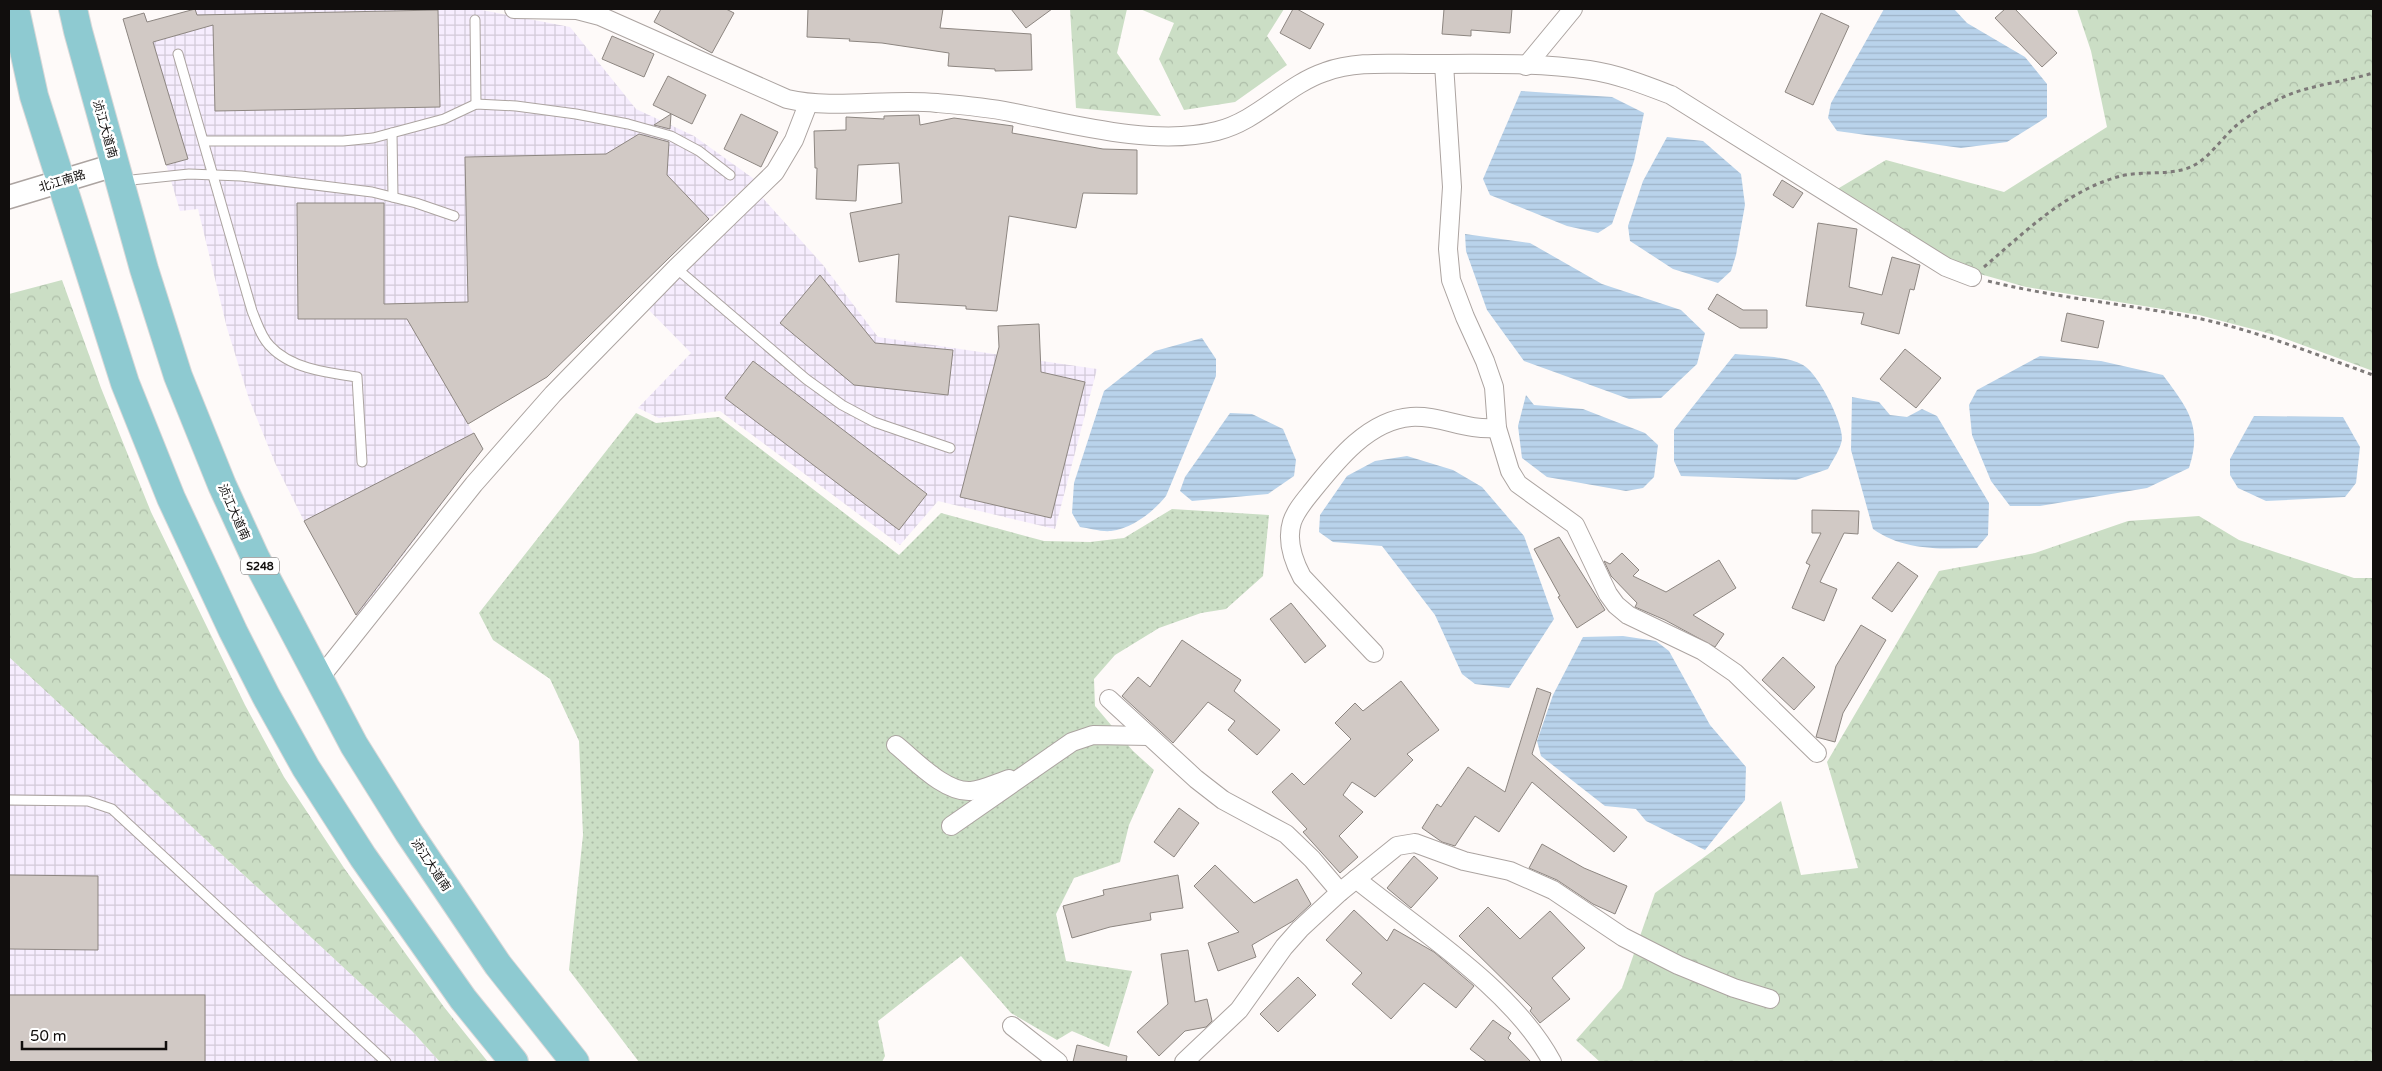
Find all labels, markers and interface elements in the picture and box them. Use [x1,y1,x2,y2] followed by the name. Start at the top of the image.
[90,98,120,160] street label: 浈江大道南
[37,167,87,195] street label: 北江南路
[215,482,253,542] street label: 浈江大道南
[241,558,279,574] road number: S248
[408,836,454,894] street label: 浈江大道南
[22,1018,166,1050] scale bar
[30,1027,67,1045] text: 50 m

